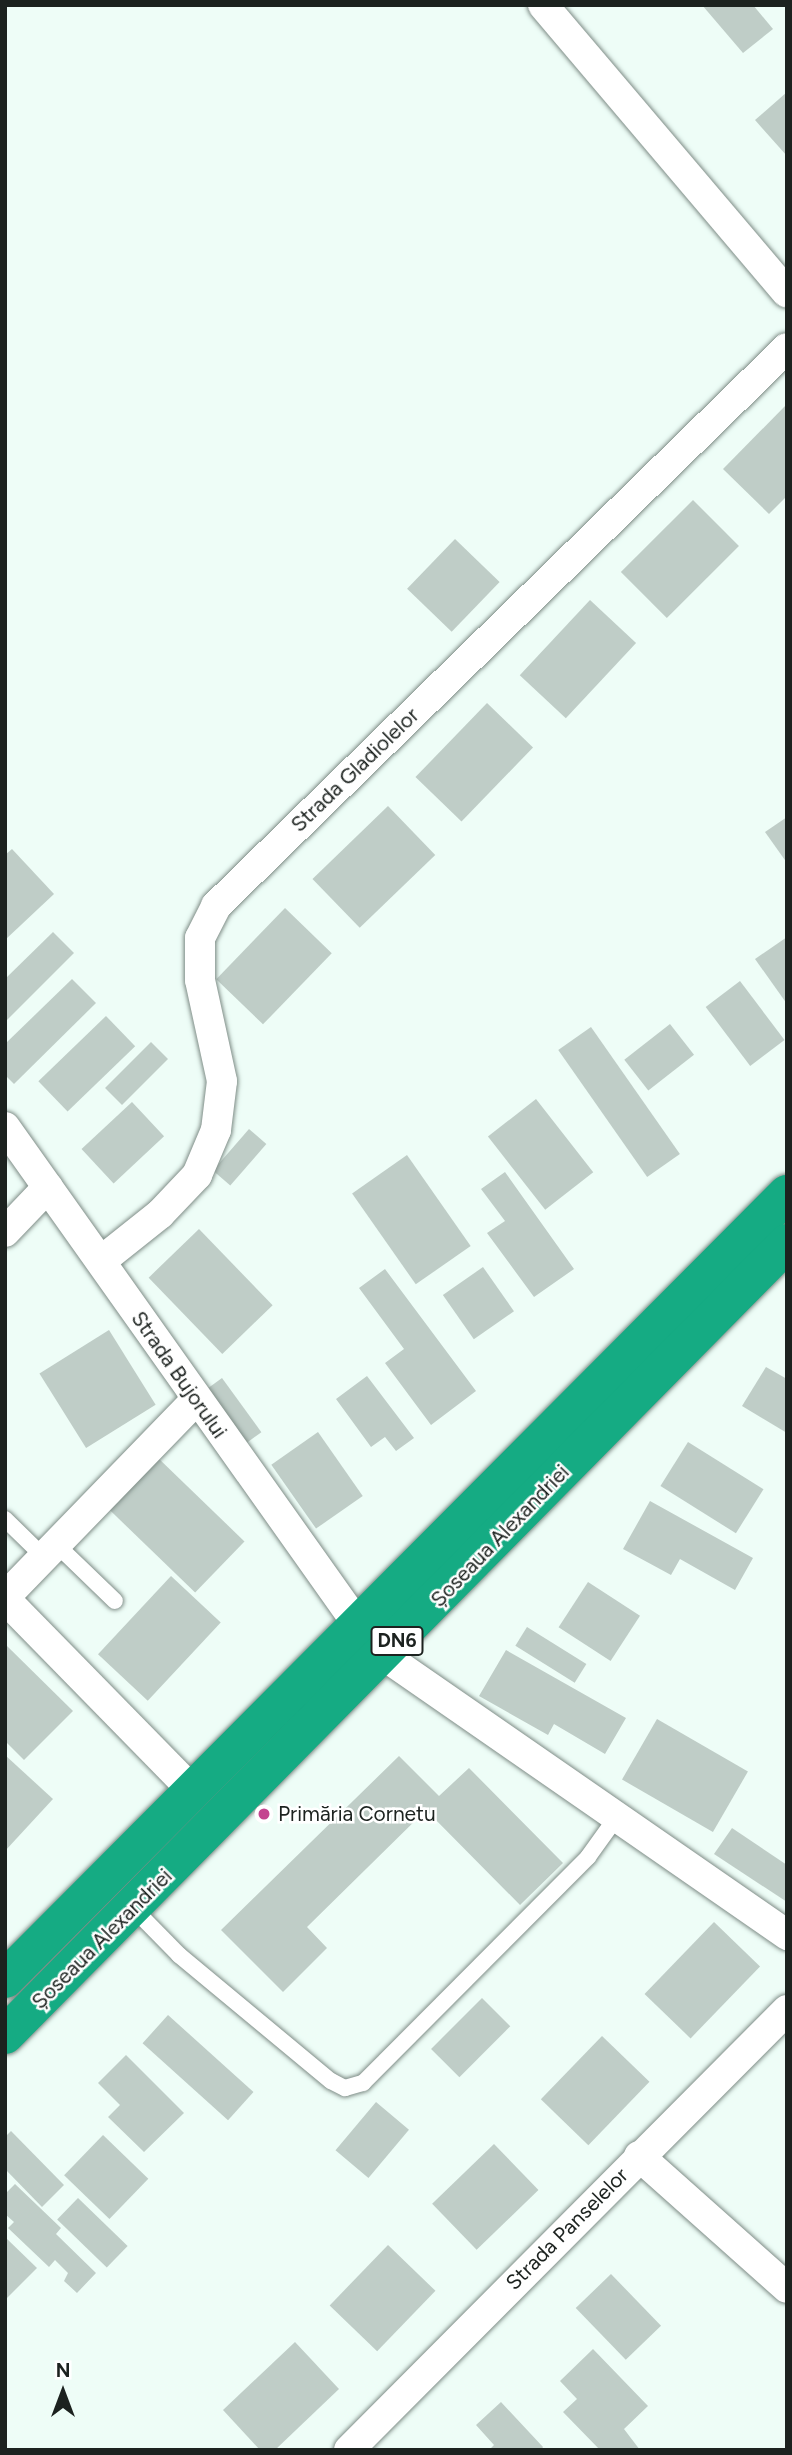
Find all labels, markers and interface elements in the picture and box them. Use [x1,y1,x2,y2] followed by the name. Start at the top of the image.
[286,703,424,837] street label: Strada Gladiolelor
[126,1307,232,1443] street label: Strada Bujorului
[426,1460,574,1612] street label: Șoseaua Alexandriei
[369,1625,425,1656] road number: DN6
[278,1801,436,1827] place label: Primăria Cornetu
[256,1806,272,1822] marker: Primăria Cornetu
[27,1864,177,2014] street label: Șoseaua Alexandriei
[501,2163,633,2295] street label: Strada Panselelor
[28,2357,98,2427] north arrow
[56,2359,70,2382] text: N

